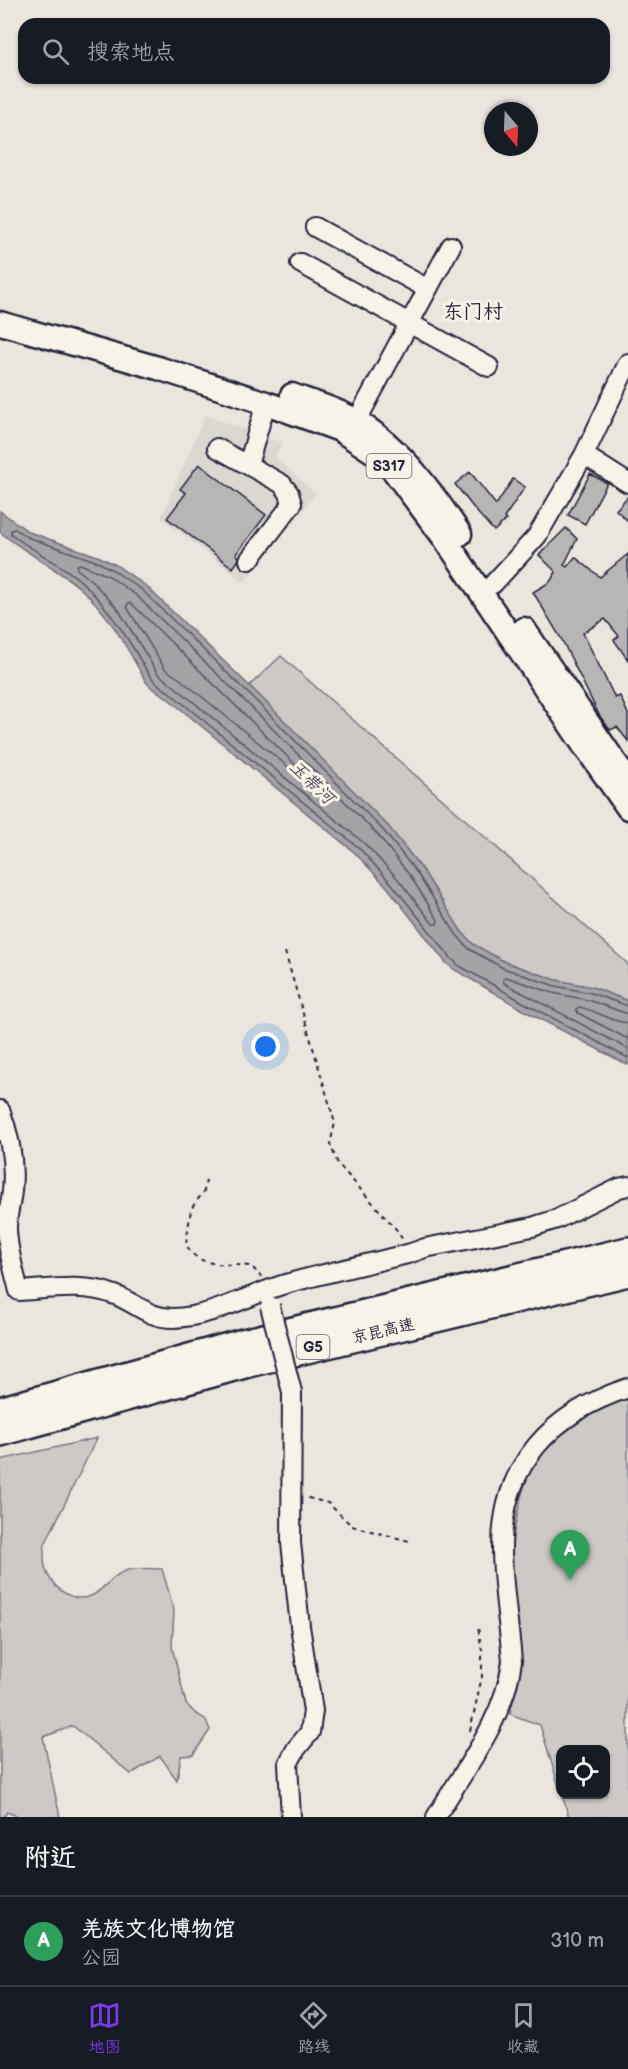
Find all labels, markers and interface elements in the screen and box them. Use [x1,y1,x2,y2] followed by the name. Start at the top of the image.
[18,18,610,84] search box
[39,35,72,68] icon: search
[87,39,175,66] text: 搜索地点
[484,102,538,156] north arrow
[443,300,503,324] district label: 东门村
[366,454,412,478] road number: S317
[285,756,341,811] water label: 玉带河
[251,1032,280,1061] your location
[350,1315,417,1348] street label: 京昆高速
[296,1335,330,1359] road number: G5
[550,1530,590,1580] pin: A
[556,1745,610,1799] map controls
[556,1745,610,1799] button: locate
[24,1843,76,1874] text: 附近
[81,1916,235,1943] text: 羌族文化博物馆
[37,1929,50,1953] text: A
[550,1929,604,1953] text: 310 m
[81,1946,121,1970] text: 公园
[88,1999,121,2057] tab: 地图
[297,1999,330,2057] tab: 路线
[507,1999,540,2057] tab: 收藏

